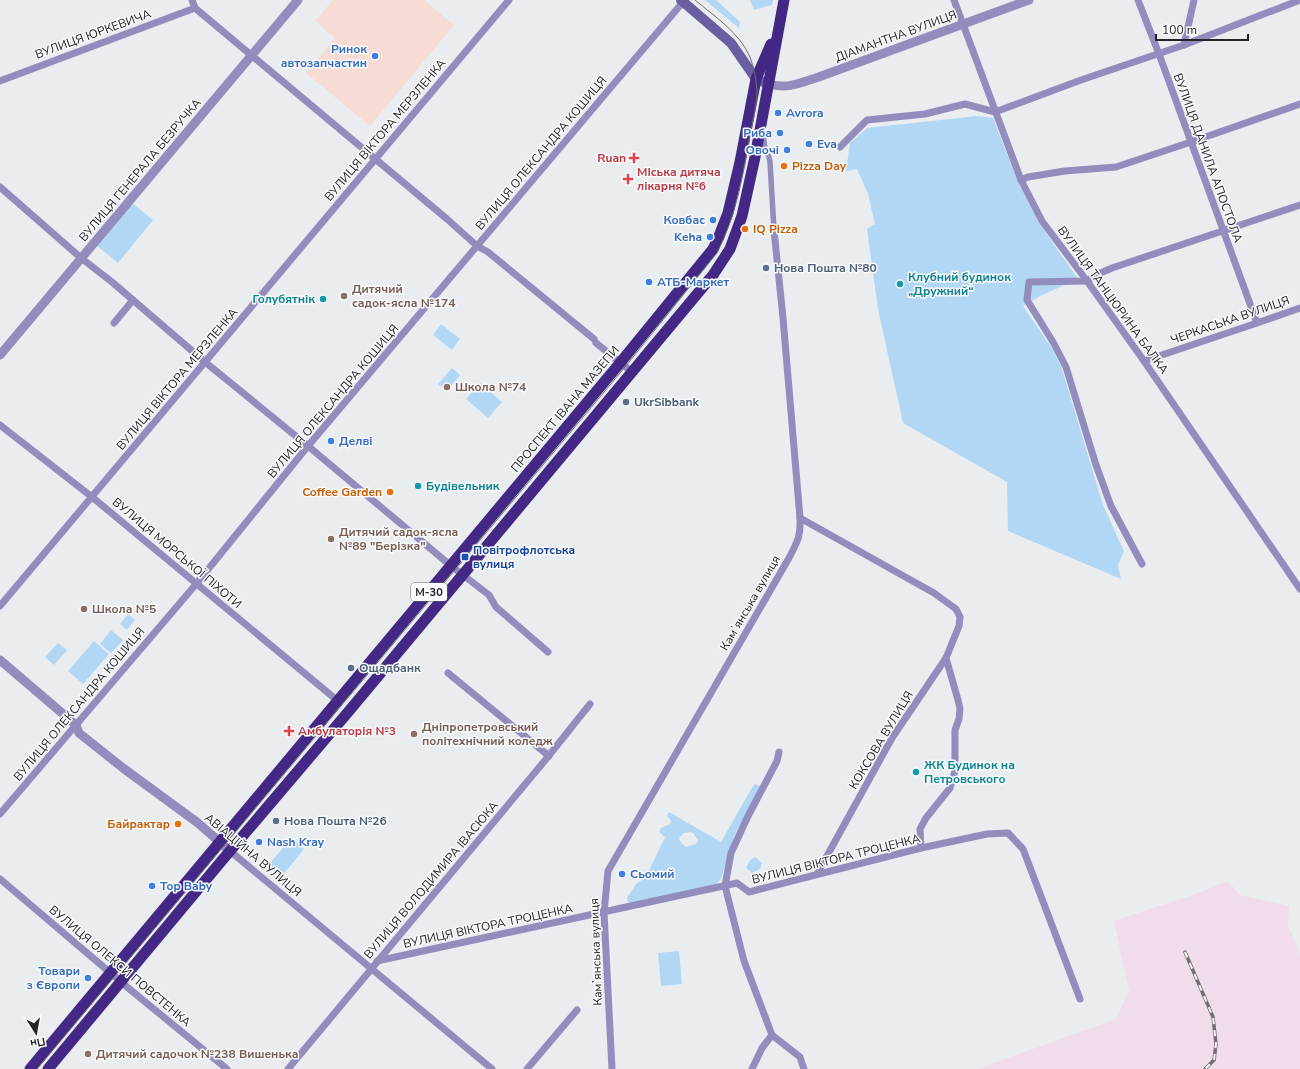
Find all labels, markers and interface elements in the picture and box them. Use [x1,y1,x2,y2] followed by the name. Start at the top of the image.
[33,6,153,62] street label: ВУЛИЦЯ ЮРКЕВИЧА
[833,7,959,65] street label: ДІАМАНТНА ВУЛИЦЯ
[1156,16,1248,42] scale bar
[1162,22,1197,38] text: 100 m
[281,41,367,71] place label: Ринок автозапчастин
[370,51,380,61] marker: Ринок автозапчастин
[321,55,449,204] street label: ВУЛИЦЯ ВІКТОРА МЕРЗЛЕНКА
[1170,71,1246,245] street label: ВУЛИЦЯ ДАНИЛА АПОСТОЛА
[472,73,610,233] street label: ВУЛИЦЯ ОЛЕКСАНДРА КОШИЦЯ
[75,95,205,245] street label: ВУЛИЦЯ ГЕНЕРАЛА БЕЗРУЧКА
[786,105,824,121] place label: Avrora
[773,108,783,118] marker: Avrora
[743,125,772,141] place label: Риба
[775,128,785,138] marker: Риба
[817,136,837,152] place label: Eva
[804,139,814,149] marker: Eva
[746,142,779,158] place label: Овочі
[782,145,792,155] marker: Овочі
[597,150,626,166] place label: Ruan
[629,153,639,163] marker: Ruan
[792,158,847,174] place label: Pizza Day
[779,161,789,171] marker: Pizza Day
[637,164,721,194] place label: МІська дитяча лікарня №6
[622,173,634,185] marker: МІська дитяча лікарня №6
[663,212,705,228] place label: Ковбас
[708,215,718,225] marker: Ковбас
[753,221,798,237] place label: IQ Pizza
[1054,223,1172,377] street label: ВУЛИЦЯ ТАНЦЮРИНА БАЛКА
[740,224,750,234] marker: IQ Pizza
[674,229,702,245] place label: Keha
[705,232,715,242] marker: Keha
[774,260,877,276] place label: Нова Пошта №80
[761,263,771,273] marker: Нова Пошта №80
[908,269,1011,299] place label: Клубний будинок „Дружний“
[657,274,730,290] place label: АТБ-Маркет
[644,277,654,287] marker: АТБ-Маркет
[895,279,905,289] marker: Клубний будинок „Дружний“
[352,281,456,311] place label: Дитячий садок-ясла №174
[252,291,315,307] place label: Голубятнік
[339,291,349,301] marker: Дитячий садок-ясла №174
[1168,292,1292,348] street label: ЧЕРКАСЬКА ВУЛИЦЯ
[318,294,328,304] marker: Голубятнік
[113,304,241,453] street label: ВУЛИЦЯ ВІКТОРА МЕРЗЛЕНКА
[264,321,402,481] street label: ВУЛИЦЯ ОЛЕКСАНДРА КОШИЦЯ
[507,342,623,476] street label: ПРОСПЕКТ ІВАНА МАЗЕПИ
[455,379,526,395] place label: Школа №74
[442,382,452,392] marker: Школа №74
[634,394,700,410] place label: UkrSibbank
[621,397,631,407] marker: UkrSibbank
[339,433,372,449] place label: Делві
[326,436,336,446] marker: Делві
[426,478,500,494] place label: Будівельник
[413,481,423,491] marker: Будівельник
[302,484,382,500] place label: Coffee Garden
[385,487,395,497] marker: Coffee Garden
[109,494,245,612] street label: ВУЛИЦЯ МОРСЬКОЇ ПІХОТИ
[339,524,458,554] place label: Дитячий садок-ясла №89 "Берізка"
[326,534,336,544] marker: Дитячий садок-ясла №89 "Берізка"
[473,542,575,572] place label: Повітрофлотська вулиця
[460,552,470,562] marker: Повітрофлотська вулиця
[716,552,784,654] street label: Камʼянська вулиця
[411,583,447,601] road number: М-30
[92,601,156,617] place label: Школа №5
[79,604,89,614] marker: Школа №5
[10,624,148,784] street label: ВУЛИЦЯ ОЛЕКСАНДРА КОШИЦЯ
[359,660,421,676] place label: Ощадбанк
[346,663,356,673] marker: Ощадбанк
[845,688,917,792] street label: КОКСОВА ВУЛИЦЯ
[422,719,553,749] place label: Дніпропетровський політехнічний коледж
[298,723,396,739] place label: Амбулаторія №3
[283,725,295,737] marker: Амбулаторія №3
[409,729,419,739] marker: Дніпропетровський політехнічний коледж
[924,757,1015,787] place label: ЖК Будинок на Петровського
[911,767,921,777] marker: ЖК Будинок на Петровського
[360,798,502,962] street label: ВУЛИЦЯ ВОЛОДИМИРА ІВАСЮКА
[201,810,305,900] street label: АВІАЦІЙНА ВУЛИЦЯ
[284,813,387,829] place label: Нова Пошта №26
[107,816,170,832] place label: Байрактар
[271,816,281,826] marker: Нова Пошта №26
[173,819,183,829] marker: Байрактар
[750,830,922,888] street label: ВУЛИЦЯ ВІКТОРА ТРОЦЕНКА
[267,834,325,850] place label: Nash Kray
[254,837,264,847] marker: Nash Kray
[630,866,675,882] place label: Сьомий
[617,869,627,879] marker: Сьомий
[160,878,213,894] place label: Top Baby
[147,881,157,891] marker: Top Baby
[586,898,606,1006] street label: Камʼянська вулиця
[402,900,574,952] street label: ВУЛИЦЯ ВІКТОРА ТРОЦЕНКА
[46,902,194,1030] street label: ВУЛИЦЯ ОЛЕКСИ ПОВСТЕНКА
[27,963,80,993] place label: Товари з Європи
[83,973,93,983] marker: Товари з Європи
[16,1013,56,1053] north arrow
[29,1034,47,1051] text: Пн
[96,1046,298,1062] place label: Дитячий садочок №238 Вишенька
[83,1049,93,1059] marker: Дитячий садочок №238 Вишенька

